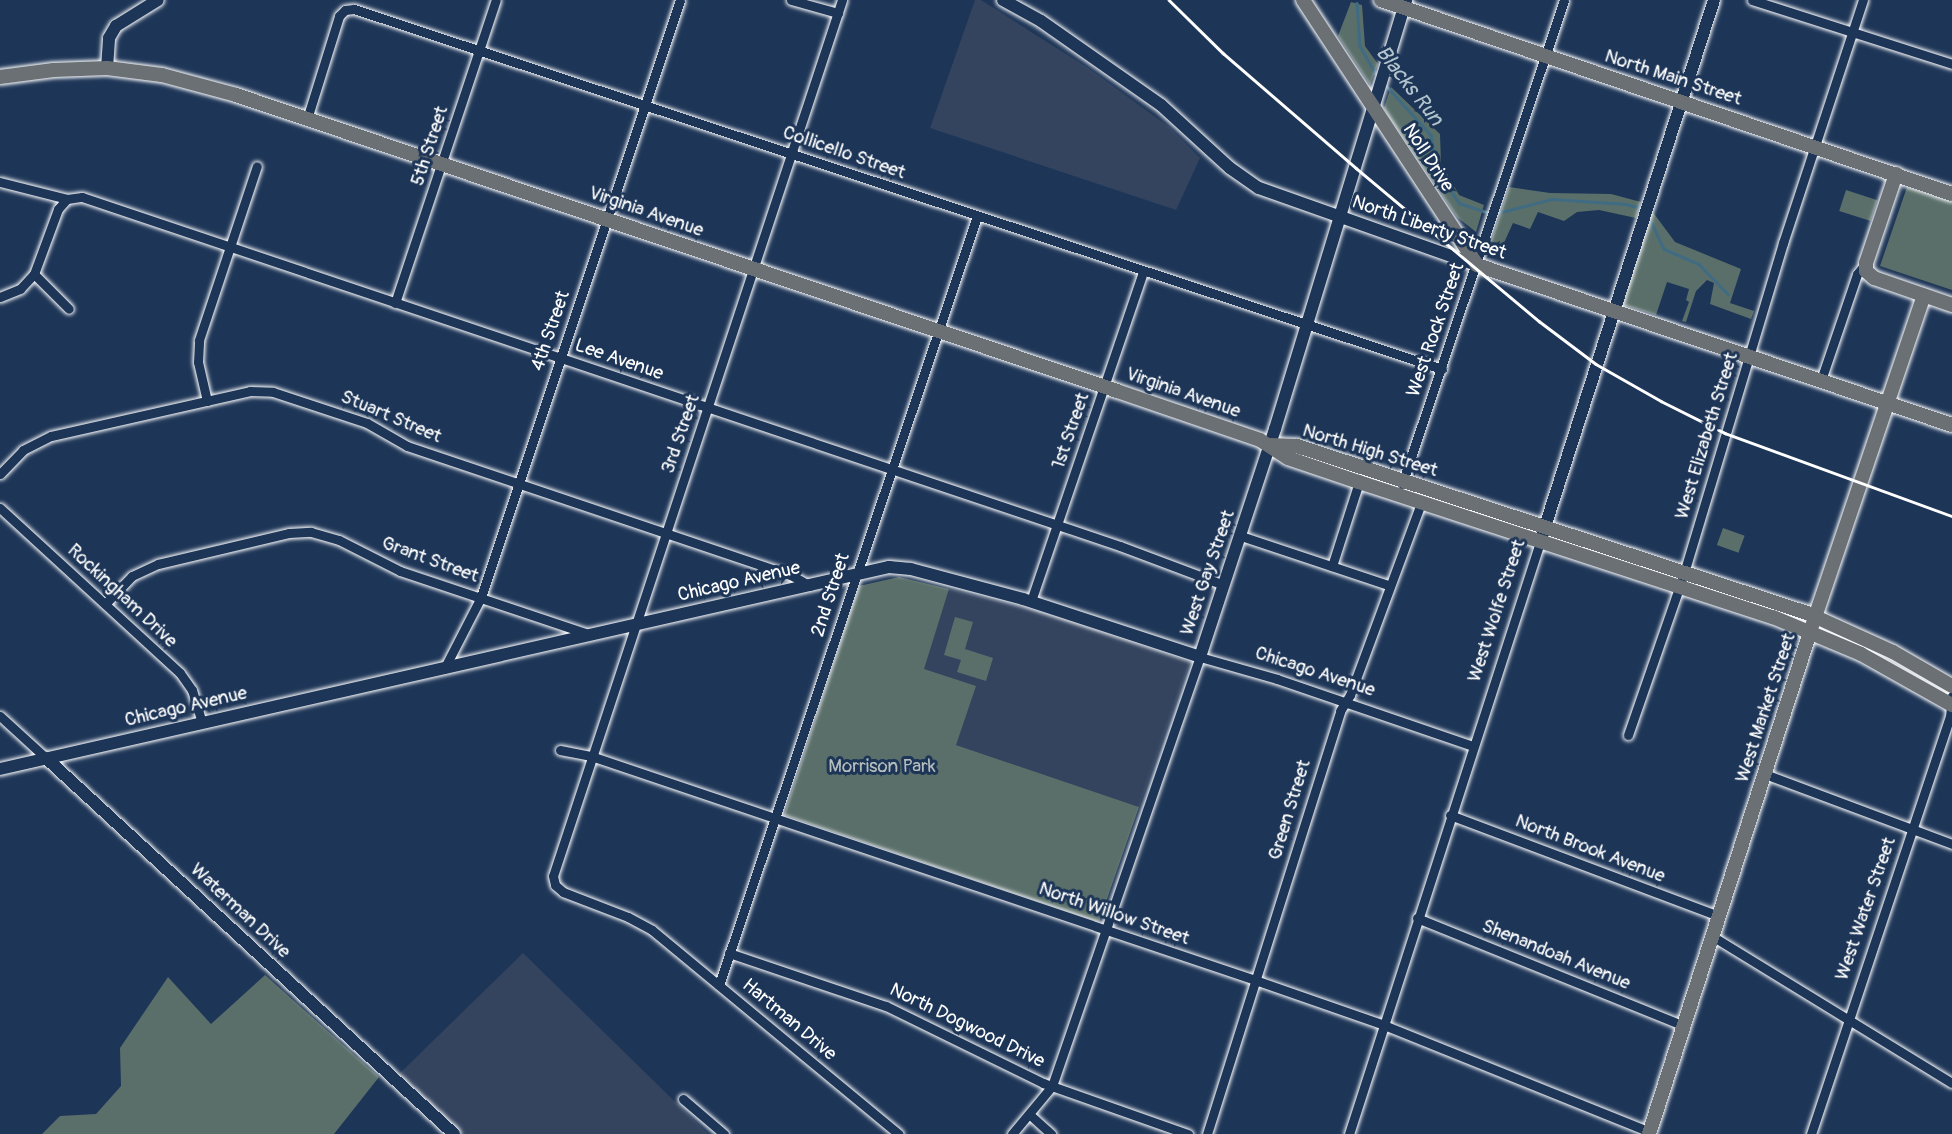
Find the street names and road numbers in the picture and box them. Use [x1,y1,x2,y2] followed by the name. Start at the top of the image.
[1602,45,1744,111] street label: North Main Street
[406,103,454,189] street label: 5th Street
[1398,120,1458,196] street label: Noll Drive
[780,121,908,185] street label: Collicello Street
[586,182,706,242] street label: Virginia Avenue
[1349,191,1509,265] street label: North Liberty Street
[1402,260,1470,400] street label: West Rock Street
[527,288,575,374] street label: 4th Street
[572,334,666,386] street label: Lee Avenue
[1671,350,1743,522] street label: West Elizabeth Street
[1123,363,1243,423] street label: Virginia Avenue
[337,386,445,448] street label: Stuart Street
[1047,390,1095,472] street label: 1st Street
[657,392,705,476] street label: 3rd Street
[1300,420,1440,482] street label: North High Street
[1176,507,1240,639] street label: West Gay Street
[378,532,482,588] street label: Grant Street
[1463,537,1531,685] street label: West Wolfe Street
[62,539,182,653] street label: Rockingham Drive
[807,550,855,640] street label: 2nd Street
[676,557,802,607] street label: Chicago Avenue
[1731,630,1801,786] street label: West Market Street
[1252,642,1378,702] street label: Chicago Avenue
[123,682,249,732] street label: Chicago Avenue
[1264,757,1316,863] street label: Green Street
[1512,810,1668,888] street label: North Brook Avenue
[1831,834,1901,984] street label: West Water Street
[185,859,295,963] street label: Waterman Drive
[1036,878,1192,950] street label: North Willow Street
[1478,915,1634,995] street label: Shenandoah Avenue
[737,974,841,1066] street label: Hartman Drive
[886,979,1048,1073] street label: North Dogwood Drive

